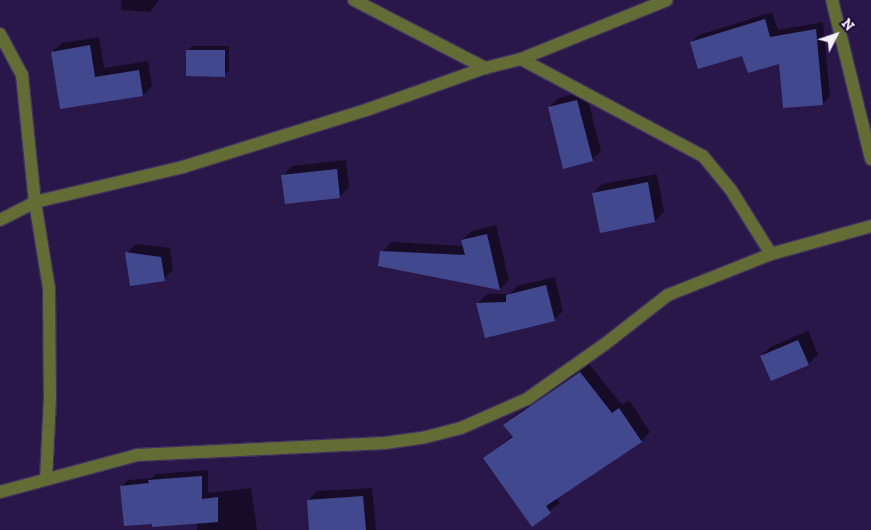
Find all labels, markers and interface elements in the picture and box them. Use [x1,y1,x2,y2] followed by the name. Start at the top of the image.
[811,10,861,60] north arrow
[838,15,858,34] text: N

